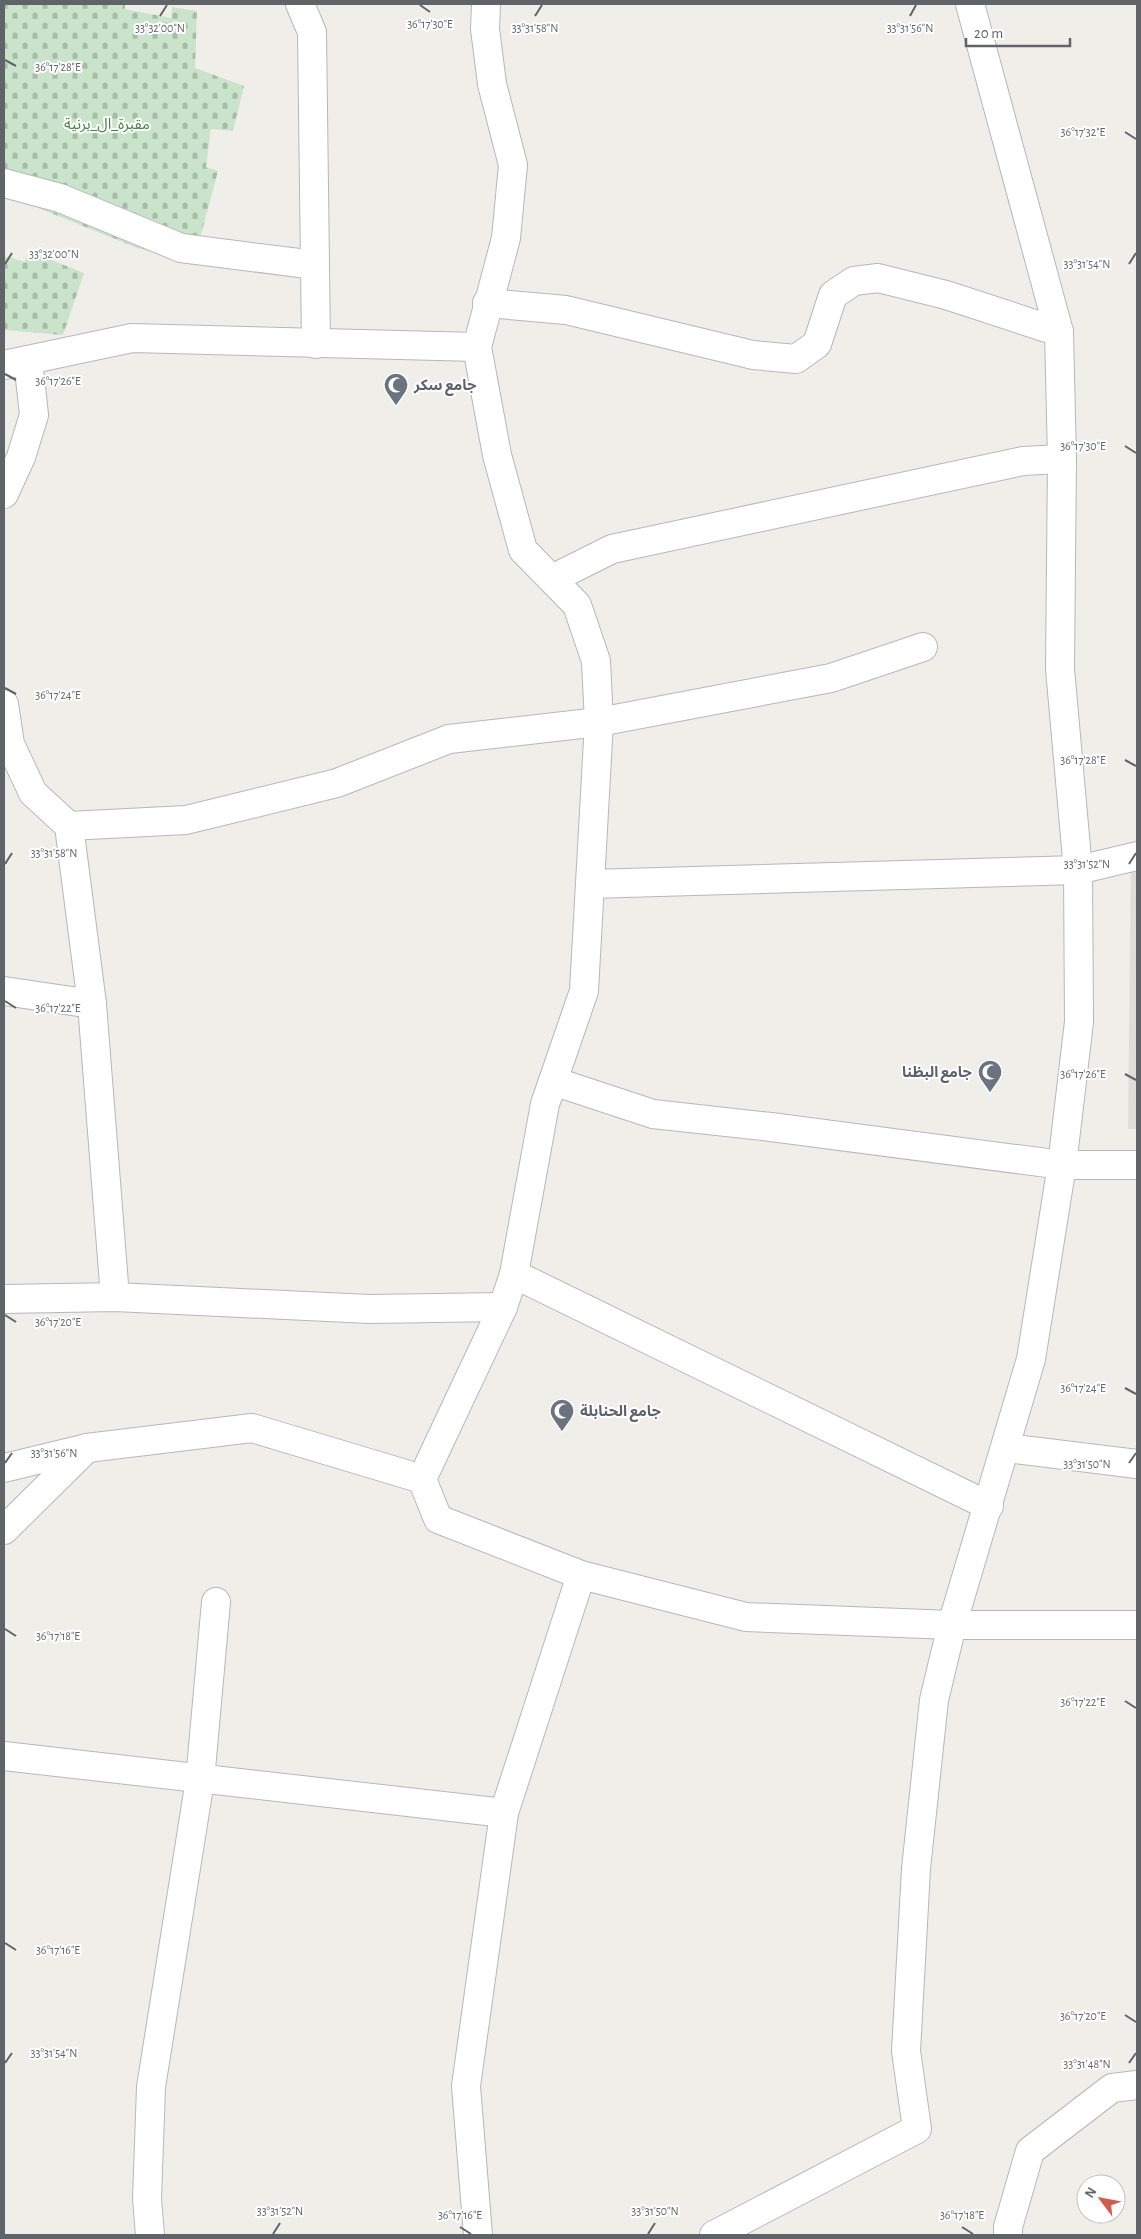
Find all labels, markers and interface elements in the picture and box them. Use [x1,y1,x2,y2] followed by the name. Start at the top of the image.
[966,15,1070,47] scale bar
[407,18,453,30] text: 36°17'30"E
[135,22,185,34] text: 33°32'00"N
[512,22,558,34] text: 33°31'58"N
[887,22,933,34] text: 33°31'56"N
[974,26,1003,41] text: 20 m
[35,61,81,73] text: 36°17'28"E
[64,117,150,133] park label: مقبرة_ال_برنية
[1061,126,1106,138] text: 36°17'32"E
[29,248,79,260] text: 33°32'00"N
[1064,258,1110,270] text: 33°31'54"N
[383,372,409,406] mosque icon: جامع سكر
[35,375,81,387] text: 36°17'26"E
[413,378,477,396] place label: جامع سكر
[1060,440,1106,452] text: 36°17'30"E
[35,689,81,701] text: 36°17'24"E
[1060,754,1106,766] text: 36°17'28"E
[31,847,77,859] text: 33°31'58"N
[1064,858,1110,870] text: 33°31'52"N
[35,1002,81,1014] text: 36°17'22"E
[977,1059,1003,1093] mosque icon: جامع البظنا
[902,1065,973,1083] place label: جامع البظنا
[1060,1068,1106,1080] text: 36°17'26"E
[35,1316,81,1328] text: 36°17'20"E
[1060,1382,1106,1394] text: 36°17'24"E
[549,1398,575,1432] mosque icon: جامع الحنابلة
[580,1403,661,1422] place label: جامع الحنابلة
[31,1447,77,1459] text: 33°31'56"N
[1063,1458,1111,1470] text: 33°31'50"N
[36,1630,80,1642] text: 36°17'18"E
[1060,1696,1106,1708] text: 36°17'22"E
[36,1944,80,1956] text: 36°17'16"E
[1060,2010,1106,2022] text: 36°17'20"E
[31,2047,77,2059] text: 33°31'54"N
[1063,2058,1111,2070] text: 33°31'48"N
[1076,2174,1126,2224] north arrow
[1082,2185,1099,2200] text: N
[257,2205,303,2217] text: 33°31'52"N
[631,2205,679,2217] text: 33°31'50"N
[438,2209,482,2221] text: 36°17'16"E
[940,2209,984,2221] text: 36°17'18"E

